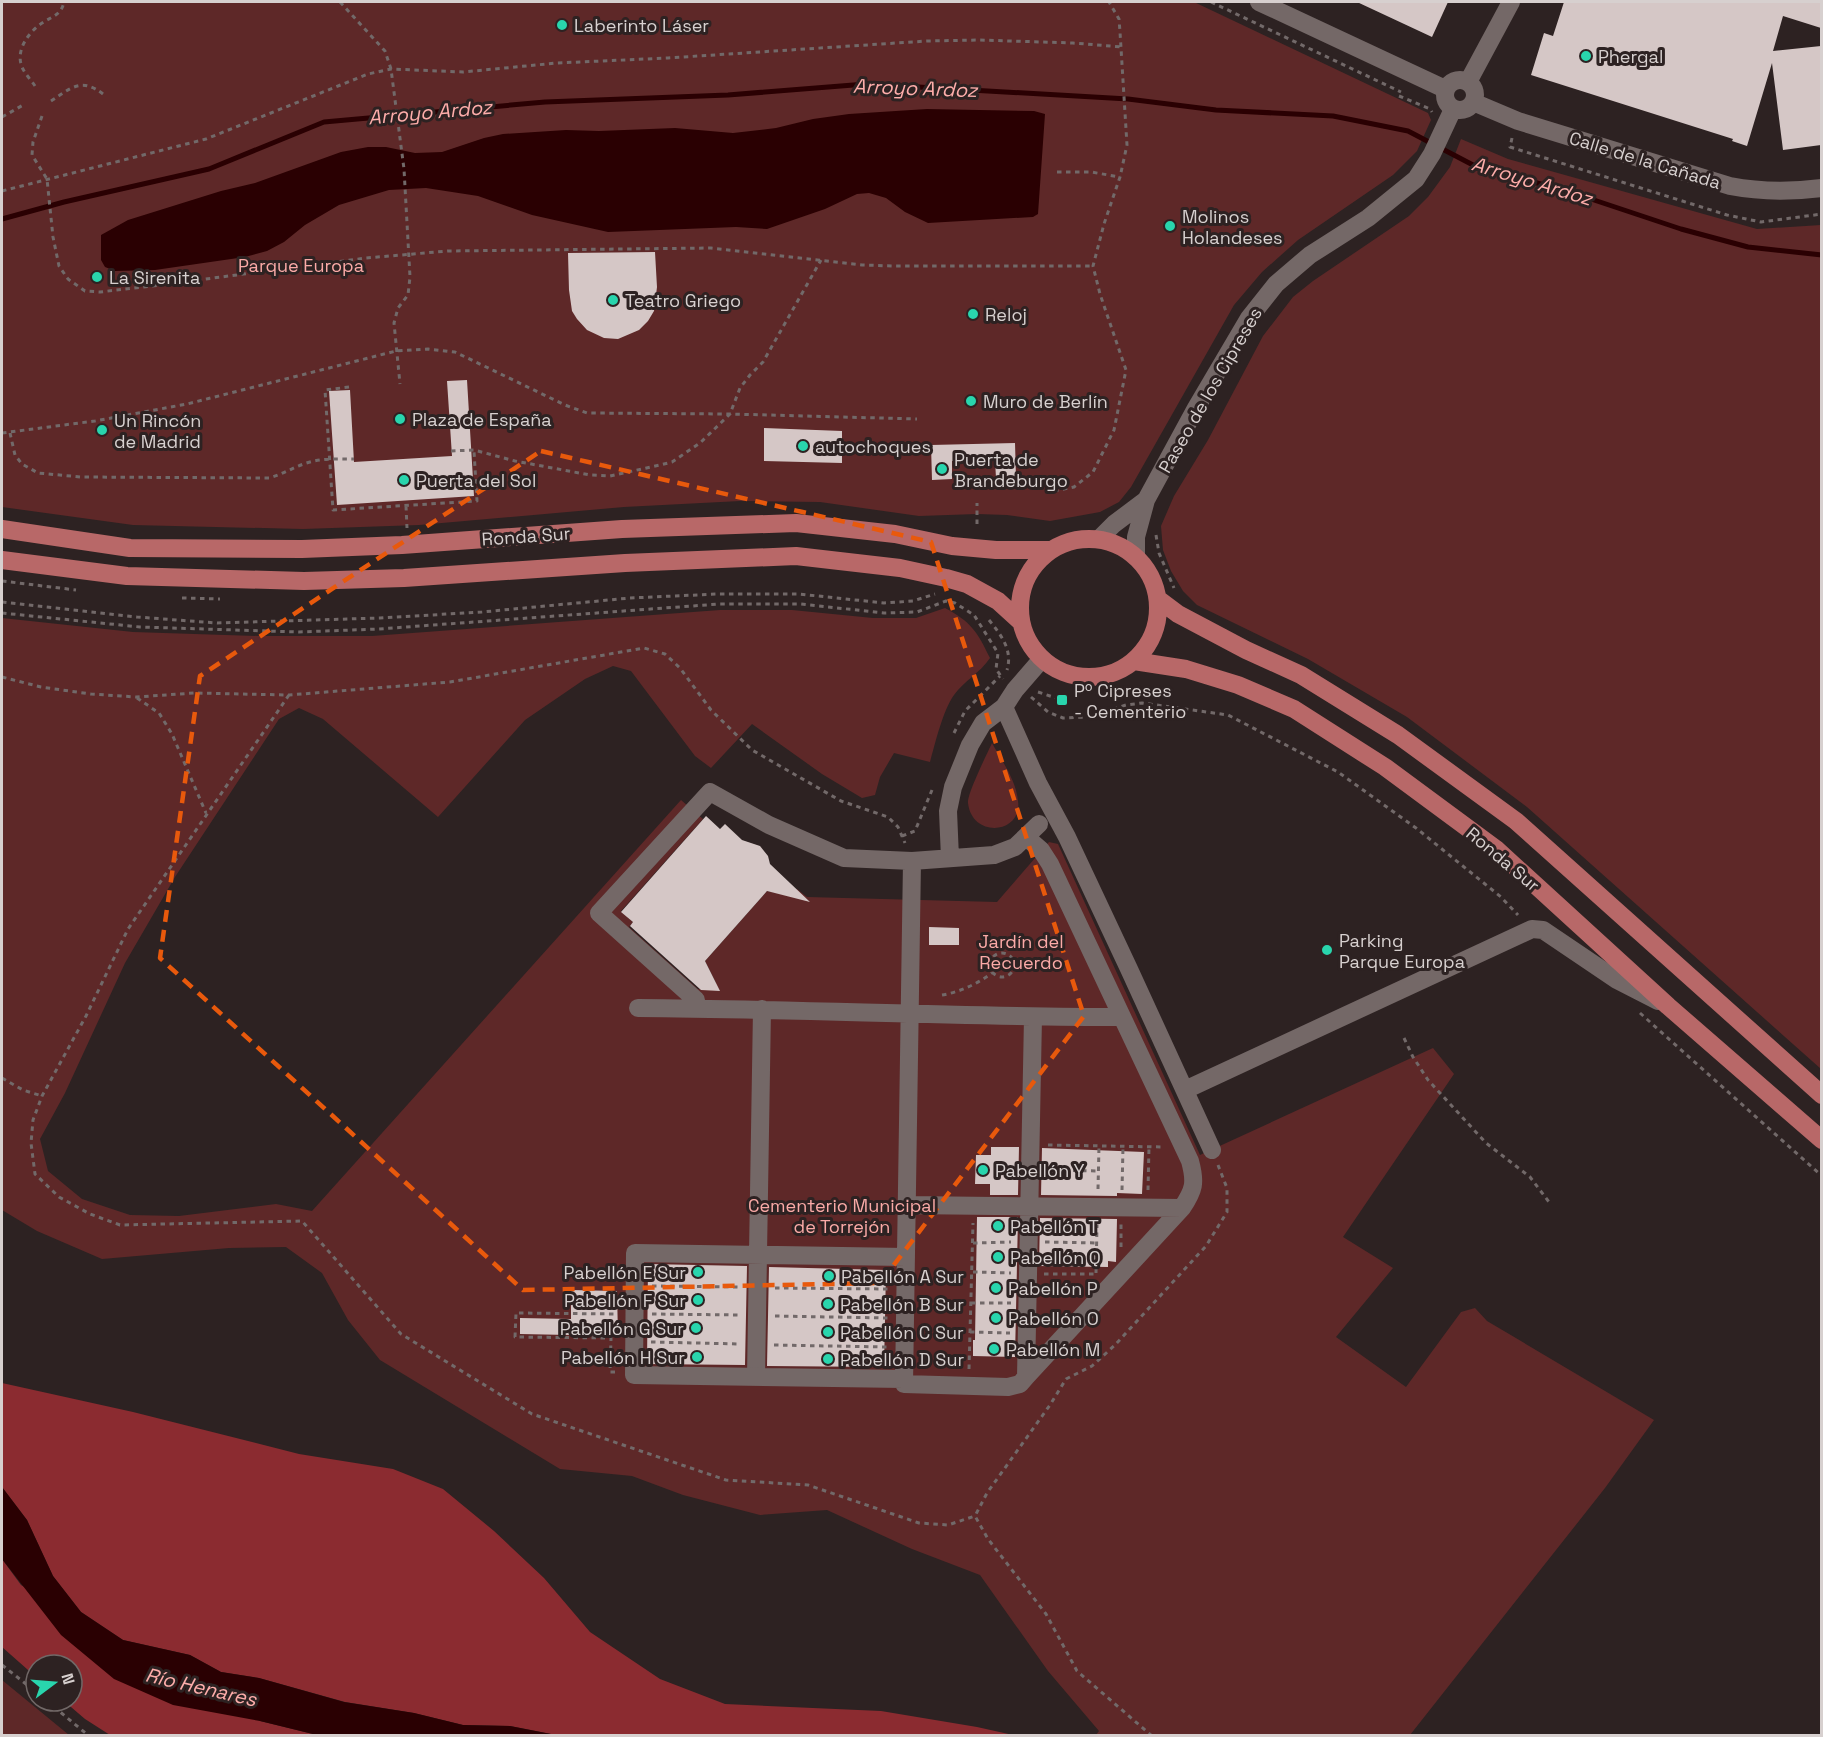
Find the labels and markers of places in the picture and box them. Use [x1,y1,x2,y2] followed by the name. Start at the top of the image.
[574,14,709,37] place label: Laberinto Láser
[555,18,569,32] marker: Laberinto Láser
[1598,45,1663,68] place label: Phergal
[1579,49,1593,63] marker: Phergal
[1182,205,1283,249] place label: Molinos Holandeses
[1163,219,1177,233] marker: Molinos Holandeses
[109,266,200,289] place label: La Sirenita
[90,270,104,284] marker: La Sirenita
[625,289,741,312] place label: Teatro Griego
[606,293,620,307] marker: Teatro Griego
[985,303,1027,326] place label: Reloj
[966,307,980,321] marker: Reloj
[983,390,1108,413] place label: Muro de Berlín
[964,394,978,408] marker: Muro de Berlín
[412,408,552,431] place label: Plaza de España
[114,409,201,453] place label: Un Rincón de Madrid
[393,412,407,426] marker: Plaza de España
[95,423,109,437] marker: Un Rincón de Madrid
[815,435,931,458] place label: autochoques
[796,439,810,453] marker: autochoques
[954,448,1068,492] place label: Puerta de Brandeburgo
[935,462,949,476] marker: Puerta de Brandeburgo
[416,469,536,492] place label: Puerta del Sol
[397,473,411,487] marker: Puerta del Sol
[1074,679,1186,723] place label: Pº Cipreses - Cementerio
[1055,693,1069,707] marker: Pº Cipreses - Cementerio
[1339,929,1465,973] place label: Parking Parque Europa
[1320,943,1334,957] marker: Parking Parque Europa
[995,1159,1085,1182] place label: Pabellón Y
[976,1163,990,1177] marker: Pabellón Y
[1010,1215,1099,1238] place label: Pabellón T
[991,1219,1005,1233] marker: Pabellón T
[1010,1246,1101,1269] place label: Pabellón Q
[991,1250,1005,1264] marker: Pabellón Q
[564,1261,686,1284] place label: Pabellón E Sur
[691,1265,705,1279] marker: Pabellón E Sur
[841,1265,964,1288] place label: Pabellón A Sur
[822,1269,836,1283] marker: Pabellón A Sur
[1008,1277,1098,1300] place label: Pabellón P
[989,1281,1003,1295] marker: Pabellón P
[564,1289,686,1312] place label: Pabellón F Sur
[691,1293,705,1307] marker: Pabellón F Sur
[840,1293,964,1316] place label: Pabellón B Sur
[821,1297,835,1311] marker: Pabellón B Sur
[1008,1307,1099,1330] place label: Pabellón O
[989,1311,1003,1325] marker: Pabellón O
[560,1317,684,1340] place label: Pabellón G Sur
[689,1321,703,1335] marker: Pabellón G Sur
[840,1321,964,1344] place label: Pabellón C Sur
[821,1325,835,1339] marker: Pabellón C Sur
[1006,1338,1100,1361] place label: Pabellón M
[987,1342,1001,1356] marker: Pabellón M
[561,1346,685,1369] place label: Pabellón H Sur
[840,1348,964,1371] place label: Pabellón D Sur
[690,1350,704,1364] marker: Pabellón H Sur
[821,1352,835,1366] marker: Pabellón D Sur

